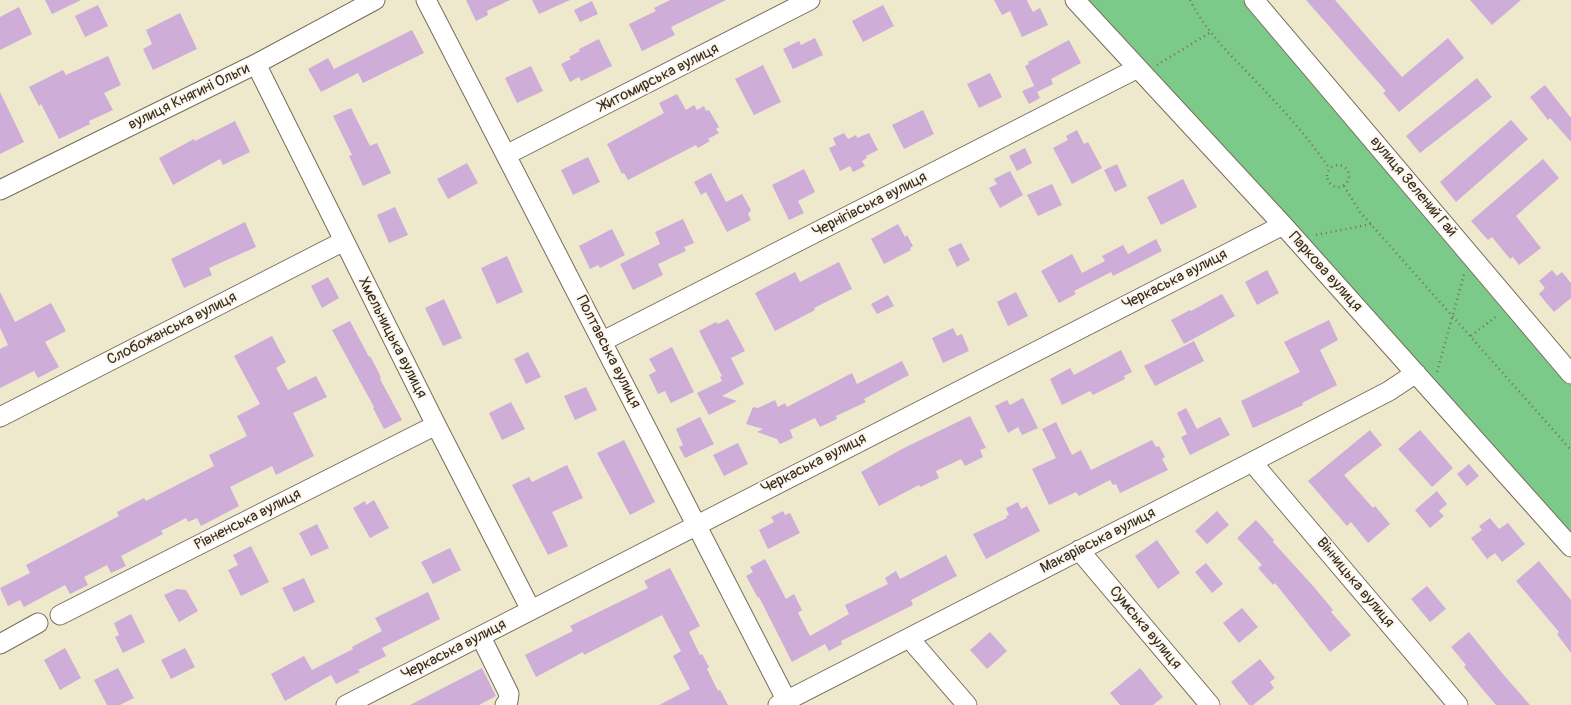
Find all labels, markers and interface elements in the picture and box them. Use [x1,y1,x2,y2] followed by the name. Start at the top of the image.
[596,40,722,116] street label: Житомирська вулиця
[125,60,253,134] street label: вулиця Княгині Ольги
[1366,133,1460,241] street label: вулиця Зелений Гай
[810,168,930,242] street label: Чернігівська вулиця
[1284,228,1366,316] street label: Паркова вулиця
[1119,246,1231,314] street label: Черкаська вулиця
[354,274,430,402] street label: Хмельницька вулиця
[104,288,240,370] street label: Слобожанська вулиця
[572,293,644,411] street label: Полтавська вулиця
[758,430,870,498] street label: Черкаська вулиця
[192,485,304,555] street label: Рівненська вулиця
[1037,504,1159,578] street label: Макарівська вулиця
[1312,534,1398,632] street label: Вінницька вулиця
[1105,583,1185,673] street label: Сумська вулиця
[398,616,510,684] street label: Черкаська вулиця

